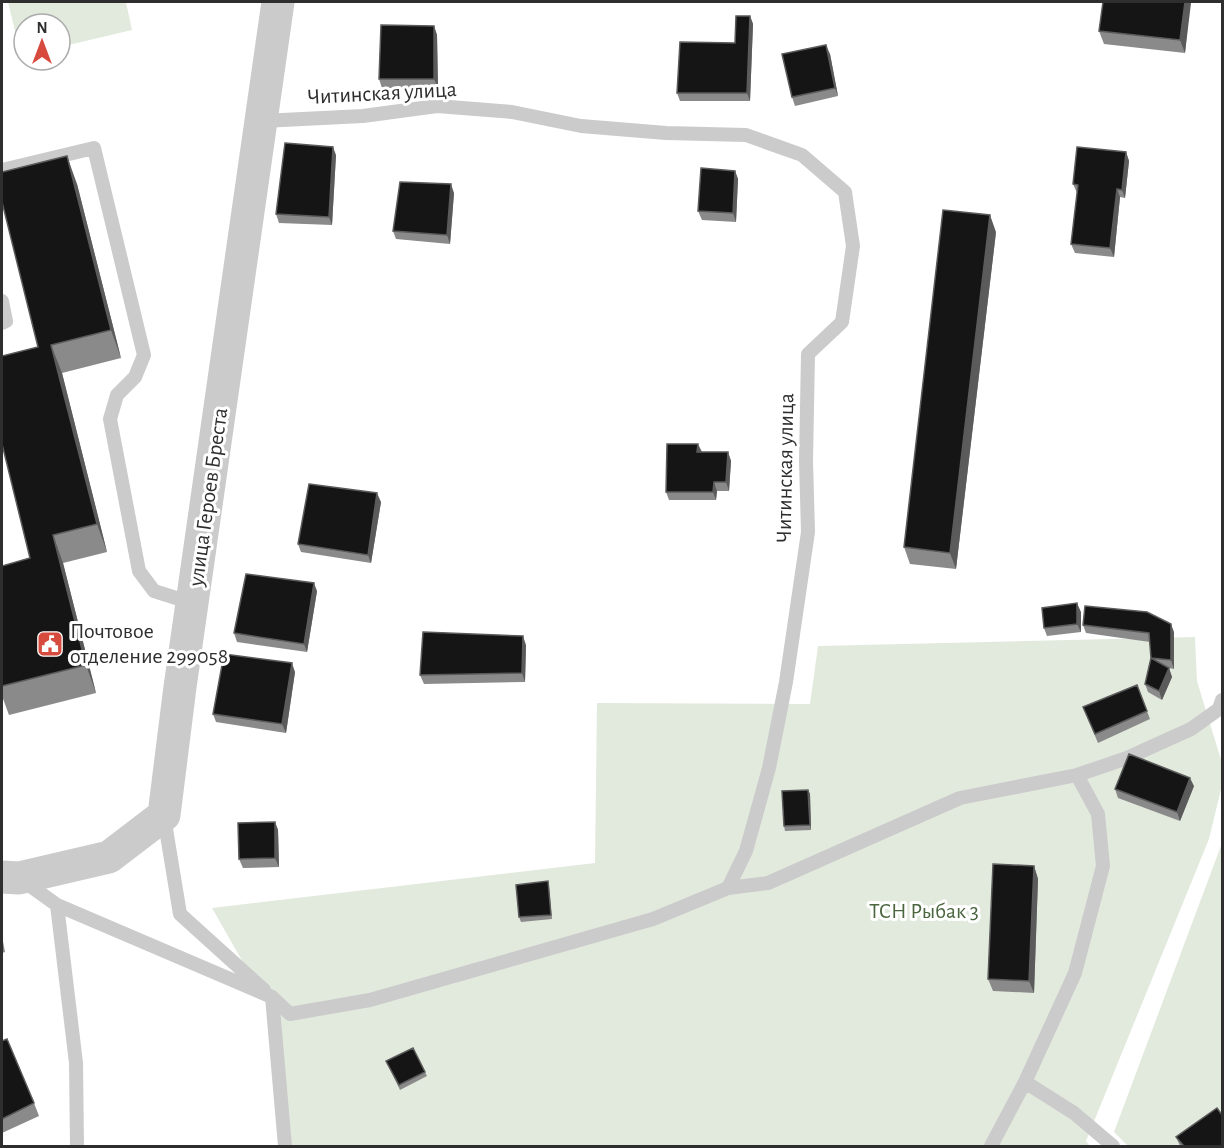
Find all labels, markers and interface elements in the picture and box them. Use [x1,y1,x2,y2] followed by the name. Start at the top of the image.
[12,12,72,72] north arrow
[36,20,48,36] text: N
[307,78,457,108] street label: Читинская улица
[773,393,797,543] street label: Читинская улица
[184,406,231,589] street label: улица Героев Бреста
[70,620,228,667] place label: Почтовое отделение 299058
[35,629,65,659] public building icon: Почтовое отделение 299058
[869,900,979,922] park label: ТСН Рыбак 3

